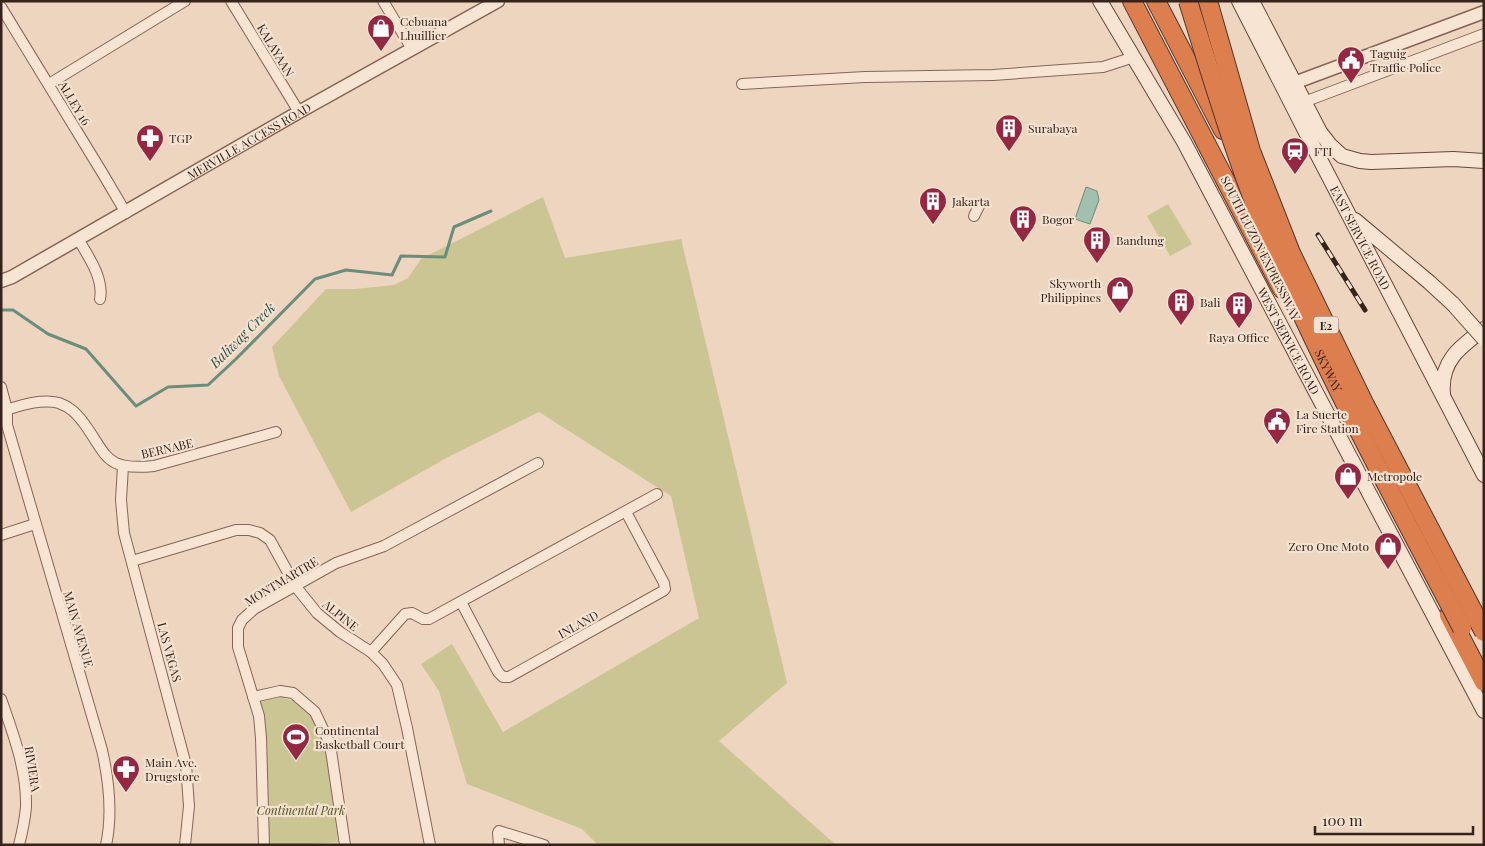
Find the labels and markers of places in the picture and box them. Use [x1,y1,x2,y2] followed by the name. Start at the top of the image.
[366,13,396,52] shop icon: Cebuana Lhuillier
[400,13,447,43] place label: Cebuana Lhuillier
[1336,45,1366,84] public building icon: Taguig Traffic Police
[1370,45,1441,75] place label: Taguig Traffic Police
[994,113,1024,152] building icon: Surabaya
[1028,120,1077,136] place label: Surabaya
[135,123,165,162] pharmacy icon: TGP
[169,130,192,146] place label: TGP
[1280,136,1310,175] station icon: FTI
[1314,143,1332,159] place label: FTI
[918,186,948,225] building icon: Jakarta
[951,193,990,209] place label: Jakarta
[1008,204,1038,243] building icon: Bogor
[1042,211,1075,227] place label: Bogor
[1082,225,1112,264] building icon: Bandung
[1116,232,1165,248] place label: Bandung
[1041,275,1101,305] place label: Skyworth Philippines
[1105,275,1135,314] shop icon: Skyworth Philippines
[1166,287,1196,326] building icon: Bali
[1224,290,1254,329] building icon: Raya Office
[1200,294,1221,310] place label: Bali
[1209,329,1269,345] place label: Raya Office
[1262,406,1292,445] public building icon: La Suerte Fire Station
[1296,406,1359,436] place label: La Suerte Fire Station
[1333,461,1363,500] shop icon: Metropole
[1367,468,1422,484] place label: Metropole
[1373,531,1403,570] shop icon: Zero One Moto
[1288,538,1369,554] place label: Zero One Moto
[281,722,311,761] sports icon: Continental Basketball Court
[315,722,405,752] place label: Continental Basketball Court
[111,754,141,793] pharmacy icon: Main Ave. Drugstore
[145,754,200,784] place label: Main Ave. Drugstore

